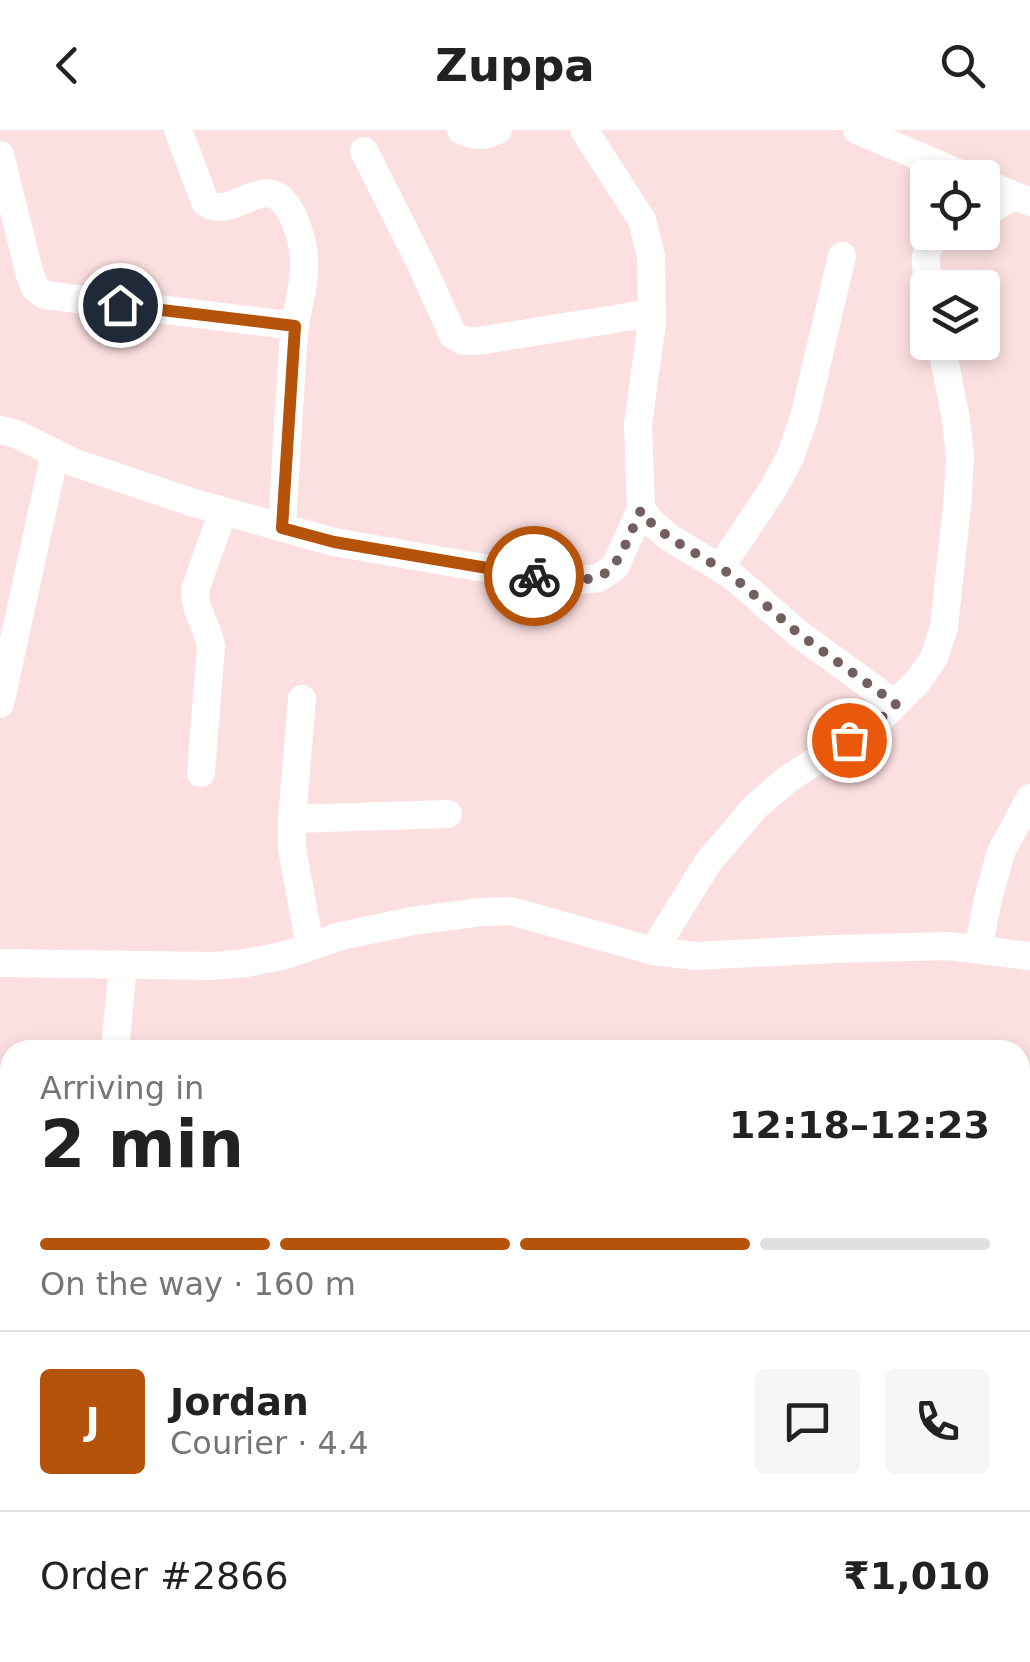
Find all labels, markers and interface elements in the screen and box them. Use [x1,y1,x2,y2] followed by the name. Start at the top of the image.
[40,38,95,93] icon: back
[935,38,990,93] icon: search
[435,39,595,92] text: Zuppa
[910,160,1000,360] map controls
[910,160,1000,250] button: locate
[78,263,163,348] pin
[910,270,1000,360] button: layers
[93,278,148,333] icon: home
[484,526,584,626] courier
[507,549,562,604] icon: bike
[807,698,892,783] pin
[822,713,877,768] icon: bag
[40,1069,204,1107] text: Arriving in
[729,1103,990,1147] text: 12:18–12:23
[40,1107,244,1182] text: 2 min
[40,1265,356,1303] text: On the way · 160 m
[755,1369,860,1474] button: chat
[885,1369,990,1474] button: phone
[170,1380,309,1424] text: Jordan
[85,1399,100,1443] text: J
[170,1424,369,1462] text: Courier · 4.4
[40,1554,289,1598] text: Order #2866
[843,1554,990,1598] text: ₹1,010

